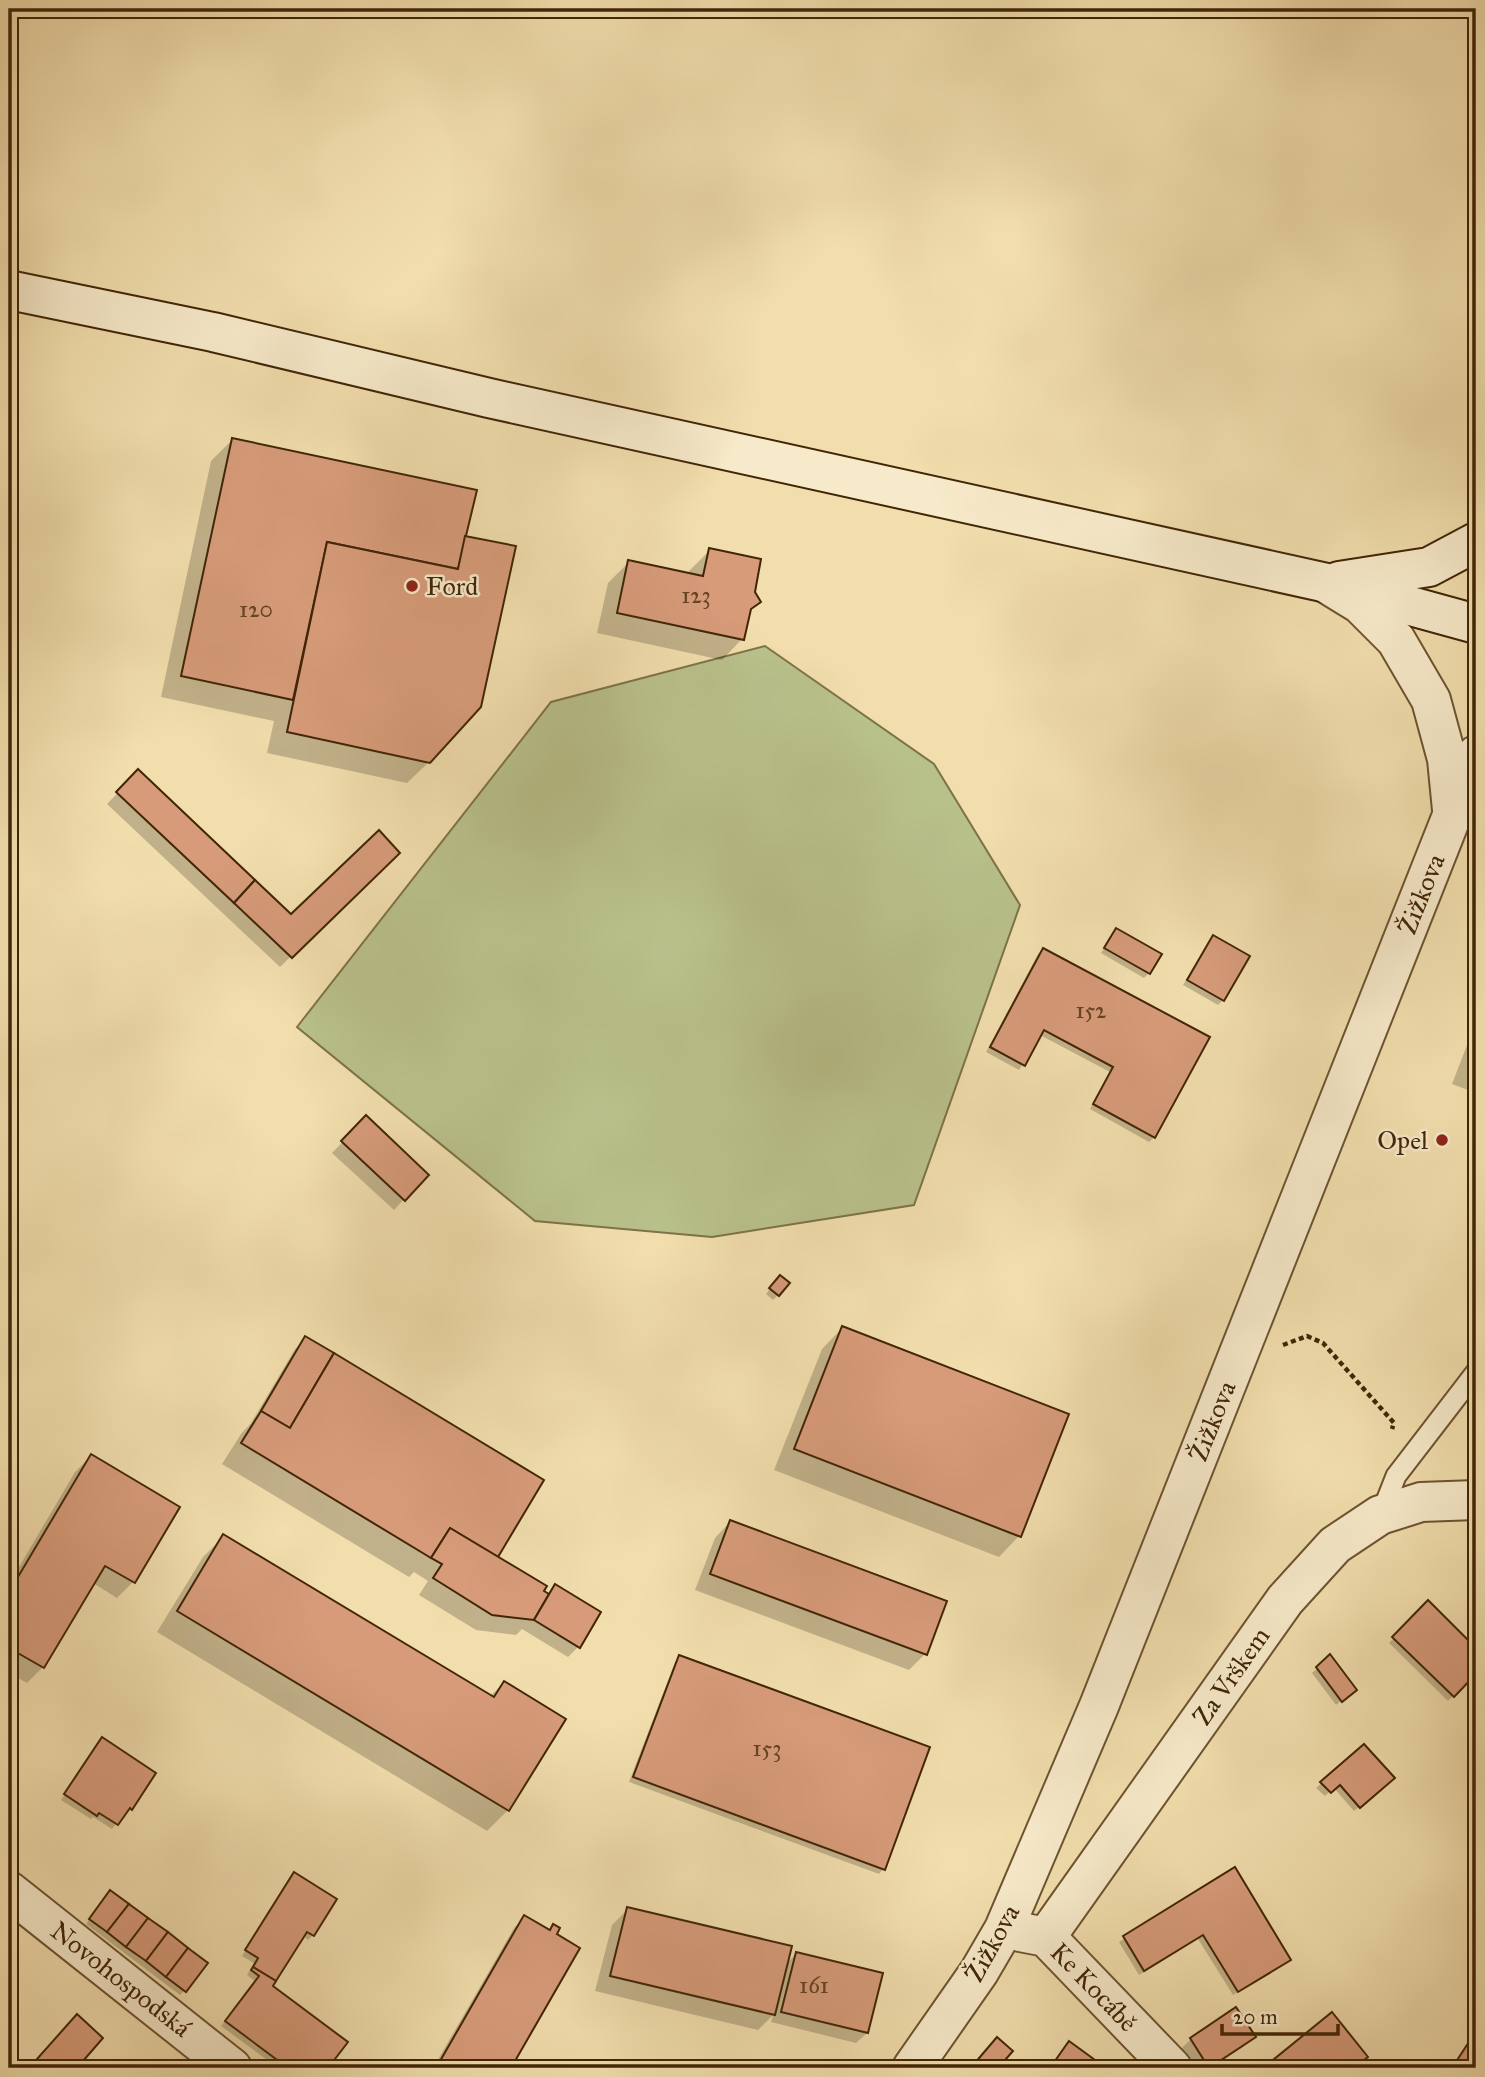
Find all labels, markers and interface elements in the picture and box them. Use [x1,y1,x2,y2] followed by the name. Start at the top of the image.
[426,570,478,602] place label: Ford
[404,578,420,594] marker: Ford
[681,581,711,609] house number: 123
[239,595,273,623] house number: 120
[1390,849,1452,939] street label: Žižkova
[1076,996,1107,1024] house number: 152
[1377,1124,1428,1156] place label: Opel
[1434,1132,1450,1148] marker: Opel
[1181,1376,1243,1466] street label: Žižkova
[1186,1621,1277,1731] street label: Za Vrškem
[753,1734,781,1762] house number: 153
[958,1899,1026,1987] street label: Žižkova
[45,1914,197,2044] street label: Novohospodská
[1044,1936,1144,2038] street label: Ke Kocábě
[799,1971,829,1999] house number: 161
[1222,1993,1338,2037] scale bar
[1233,2004,1278,2030] text: 20 m

